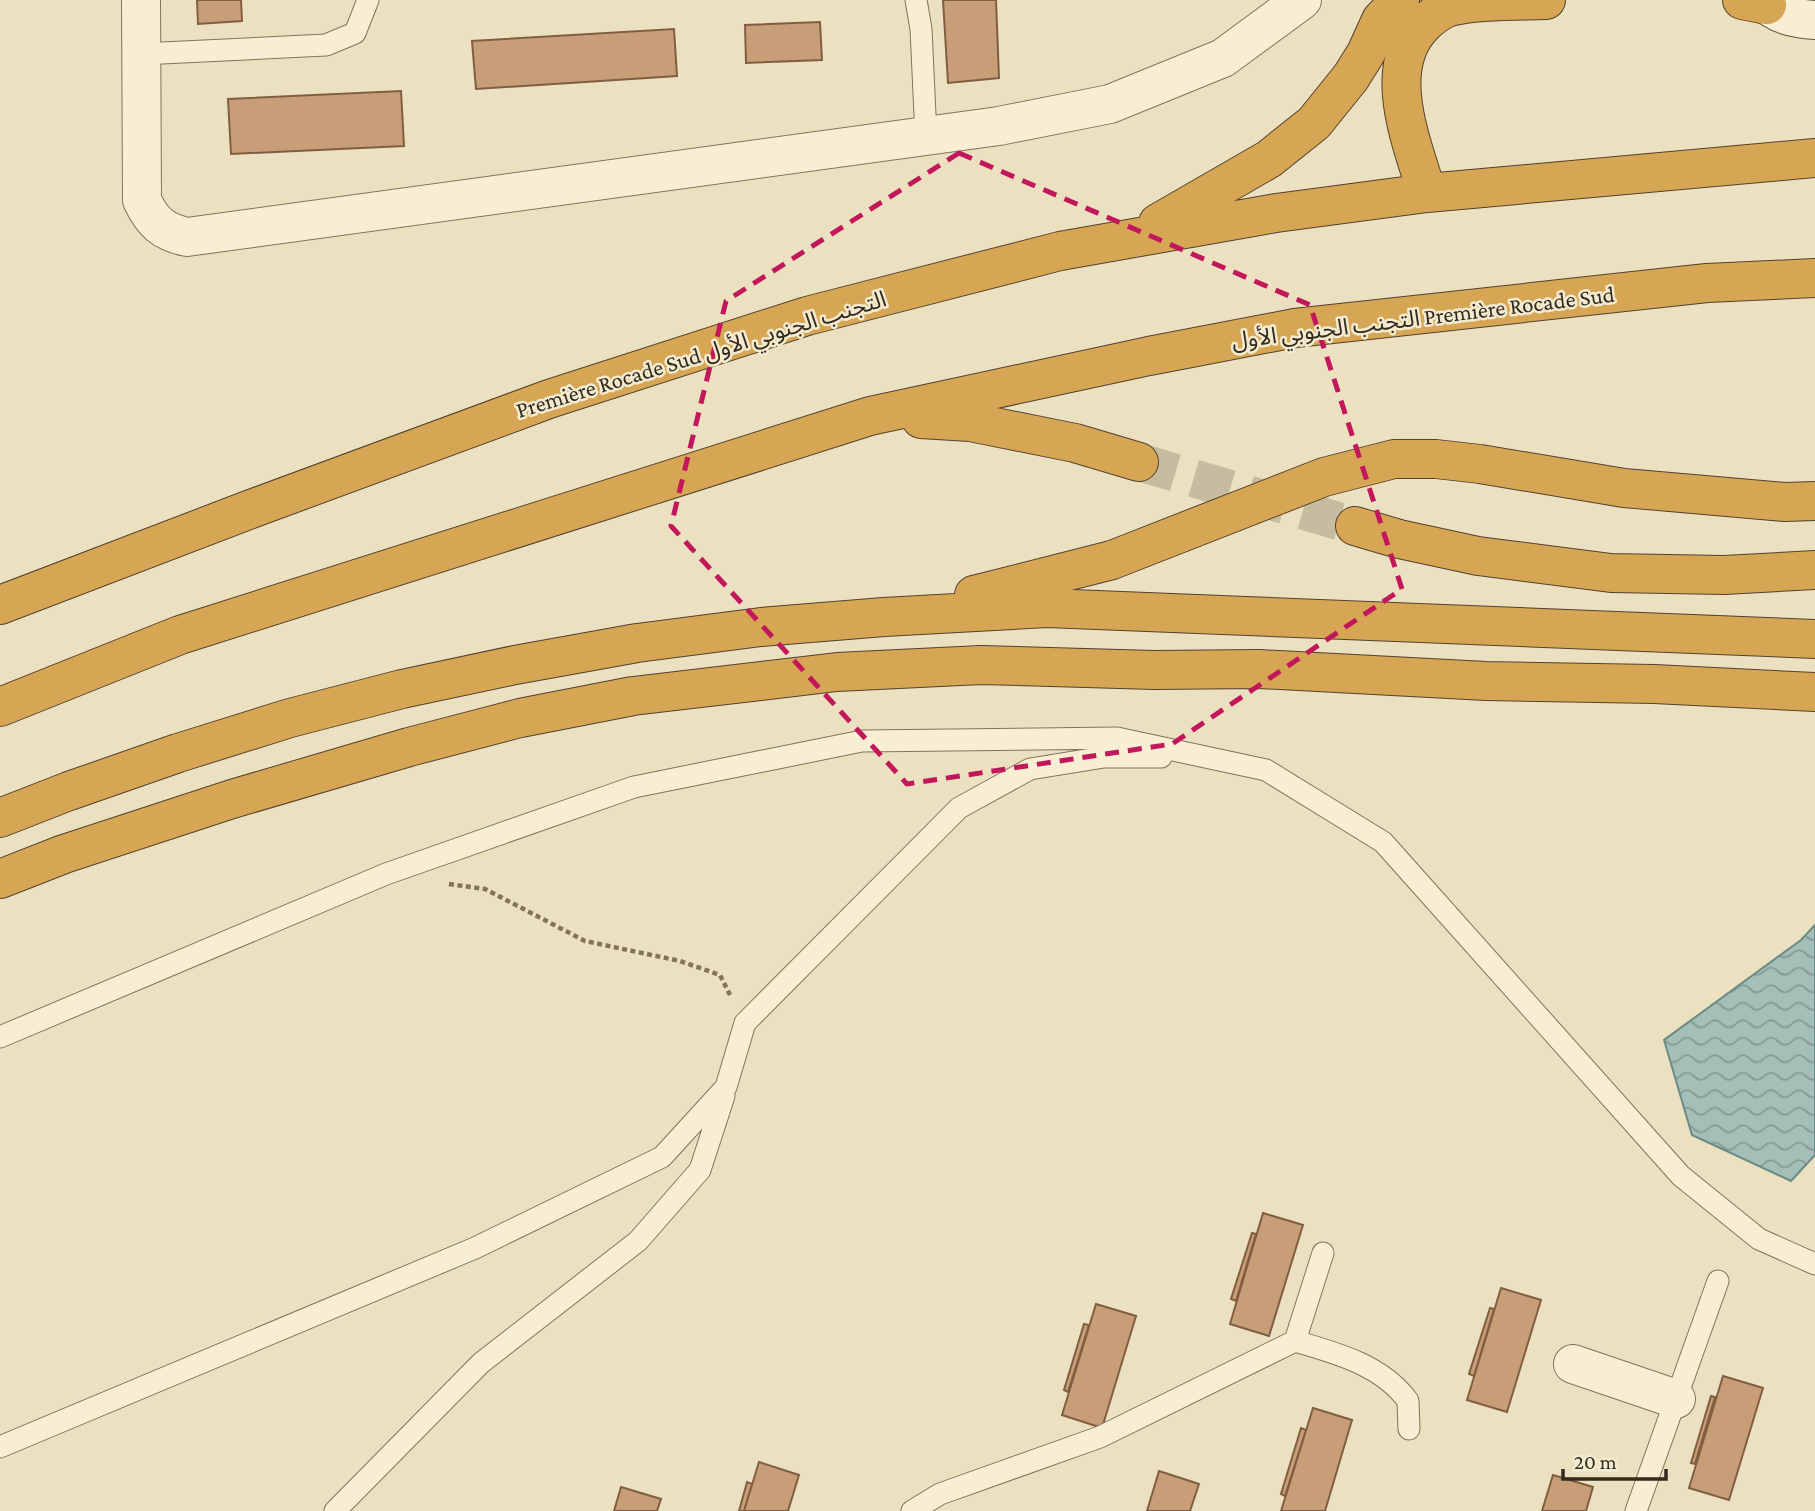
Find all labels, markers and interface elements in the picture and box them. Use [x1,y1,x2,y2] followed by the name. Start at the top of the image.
[1230,281,1616,358] street label: التجنب الجنوبي الأول Première Rocade Sud
[513,285,890,427] street label: Première Rocade Sud التجنب الجنوبي الأول
[1563,1438,1666,1482] scale bar
[1574,1450,1617,1474] text: 20 m

